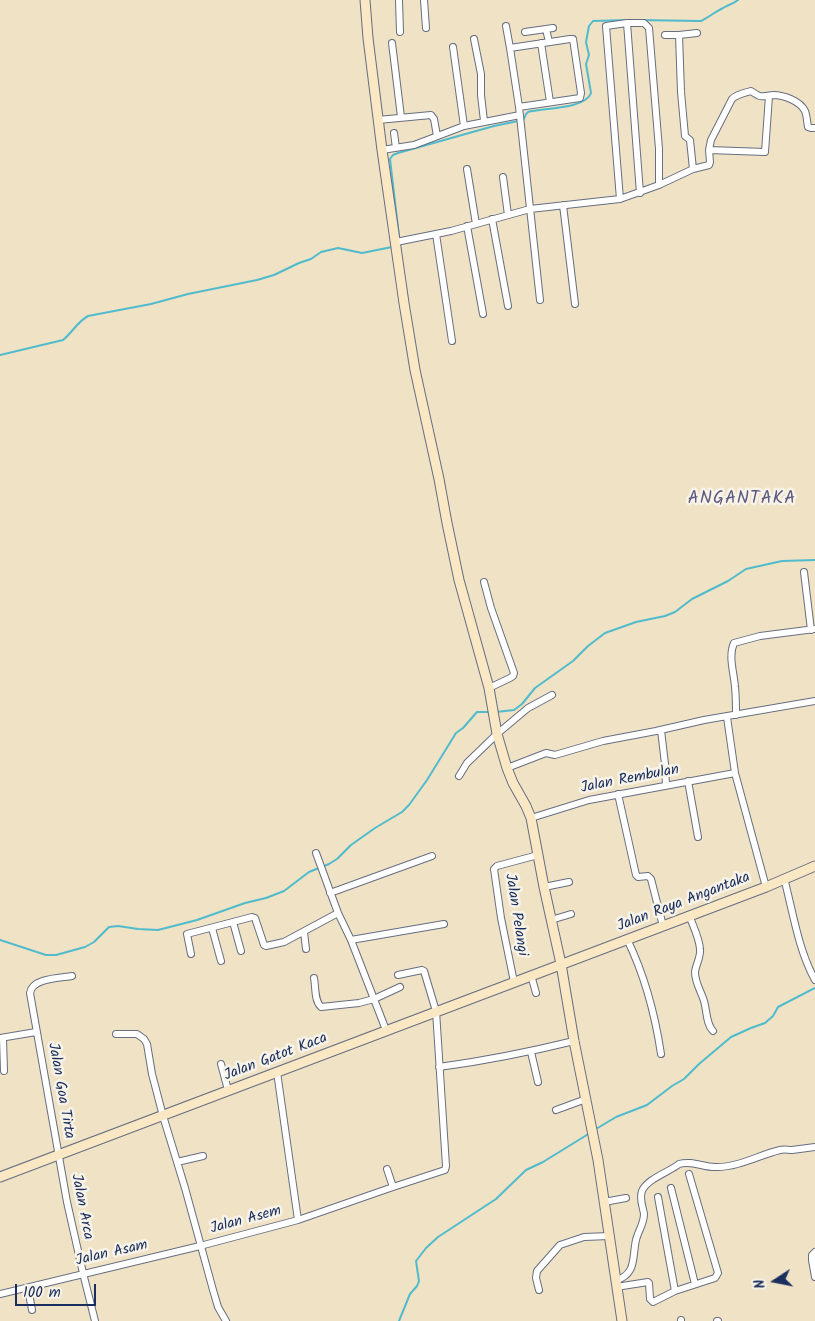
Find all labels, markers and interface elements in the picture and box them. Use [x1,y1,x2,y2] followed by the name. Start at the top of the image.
[687,489,797,511] district label: ANGANTAKA
[579,762,681,798] street label: Jalan Rembulan
[615,869,753,937] street label: Jalan Raya Angantaka
[500,873,530,957] street label: Jalan Pelangi
[222,1030,330,1086] street label: Jalan Gatot Kaca
[43,1042,77,1140] street label: Jalan Goa Tirta
[66,1173,96,1241] street label: Jalan Arca
[208,1203,284,1239] street label: Jalan Asem
[74,1237,150,1271] street label: Jalan Asam
[750,1256,800,1306] north arrow
[18,1274,99,1306] scale bar
[749,1277,772,1290] text: N
[23,1281,61,1305] text: 100 m

